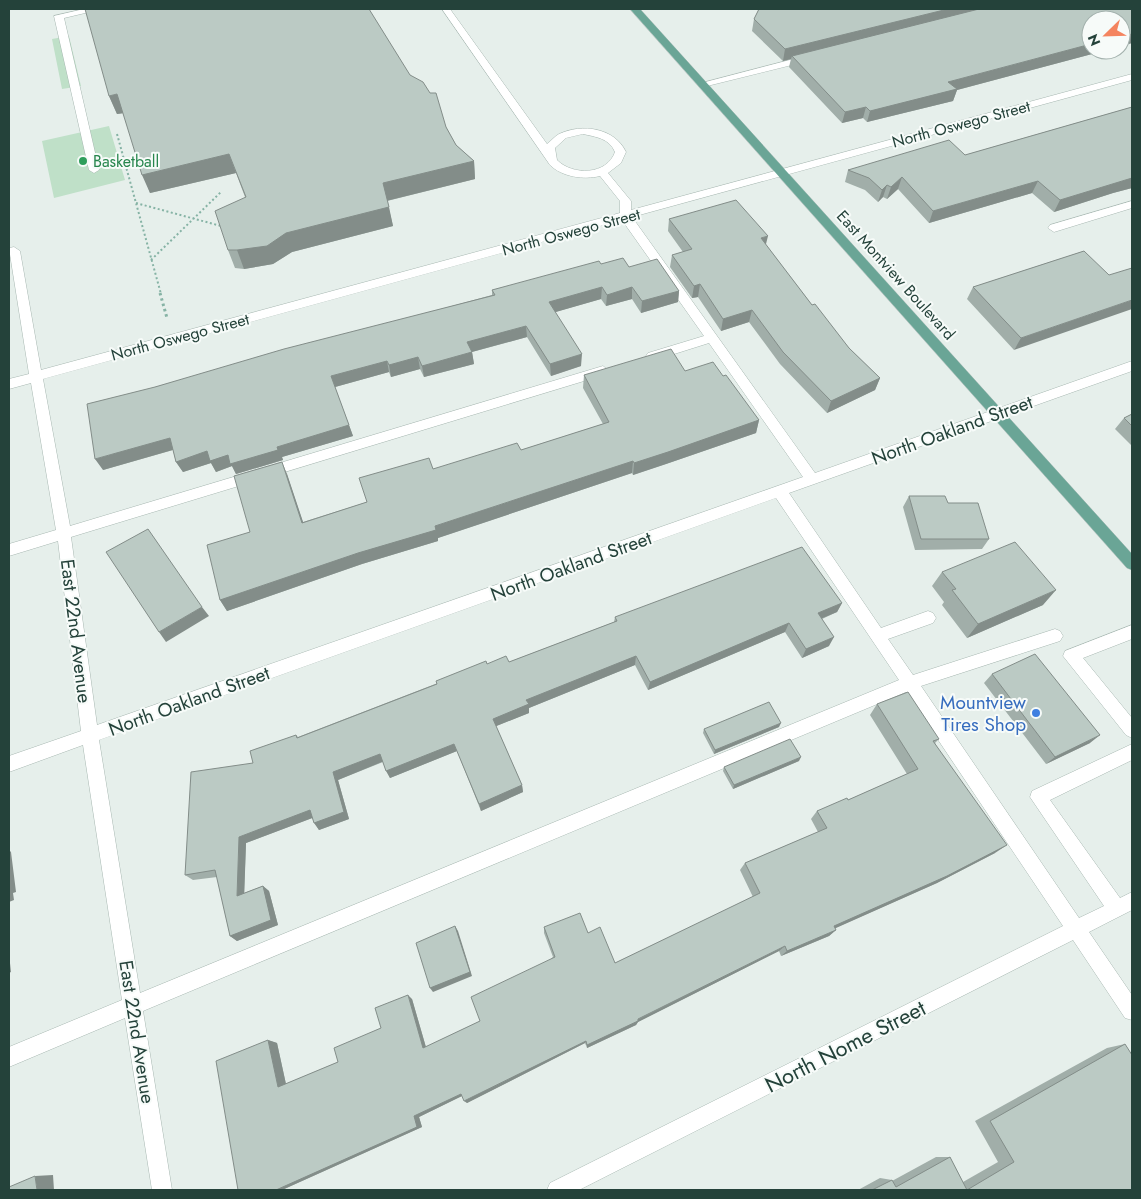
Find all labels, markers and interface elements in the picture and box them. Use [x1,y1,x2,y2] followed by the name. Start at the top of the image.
[1081,10,1131,60] north arrow
[1083,31,1105,49] text: N
[889,94,1033,154] street label: North Oswego Street
[93,150,159,173] place label: Basketball
[77,155,89,167] marker: Basketball
[499,202,643,262] street label: North Oswego Street
[831,205,961,345] street label: East Montview Boulevard
[108,307,252,367] street label: North Oswego Street
[868,388,1037,472] street label: North Oakland Street
[487,524,656,608] street label: North Oakland Street
[54,557,98,705] street label: East 22nd Avenue
[105,659,274,743] street label: North Oakland Street
[940,689,1026,738] place label: Mountview Tires Shop
[1030,707,1042,719] marker: Mountview Tires Shop
[112,958,162,1106] street label: East 22nd Avenue
[759,991,932,1100] street label: North Nome Street

